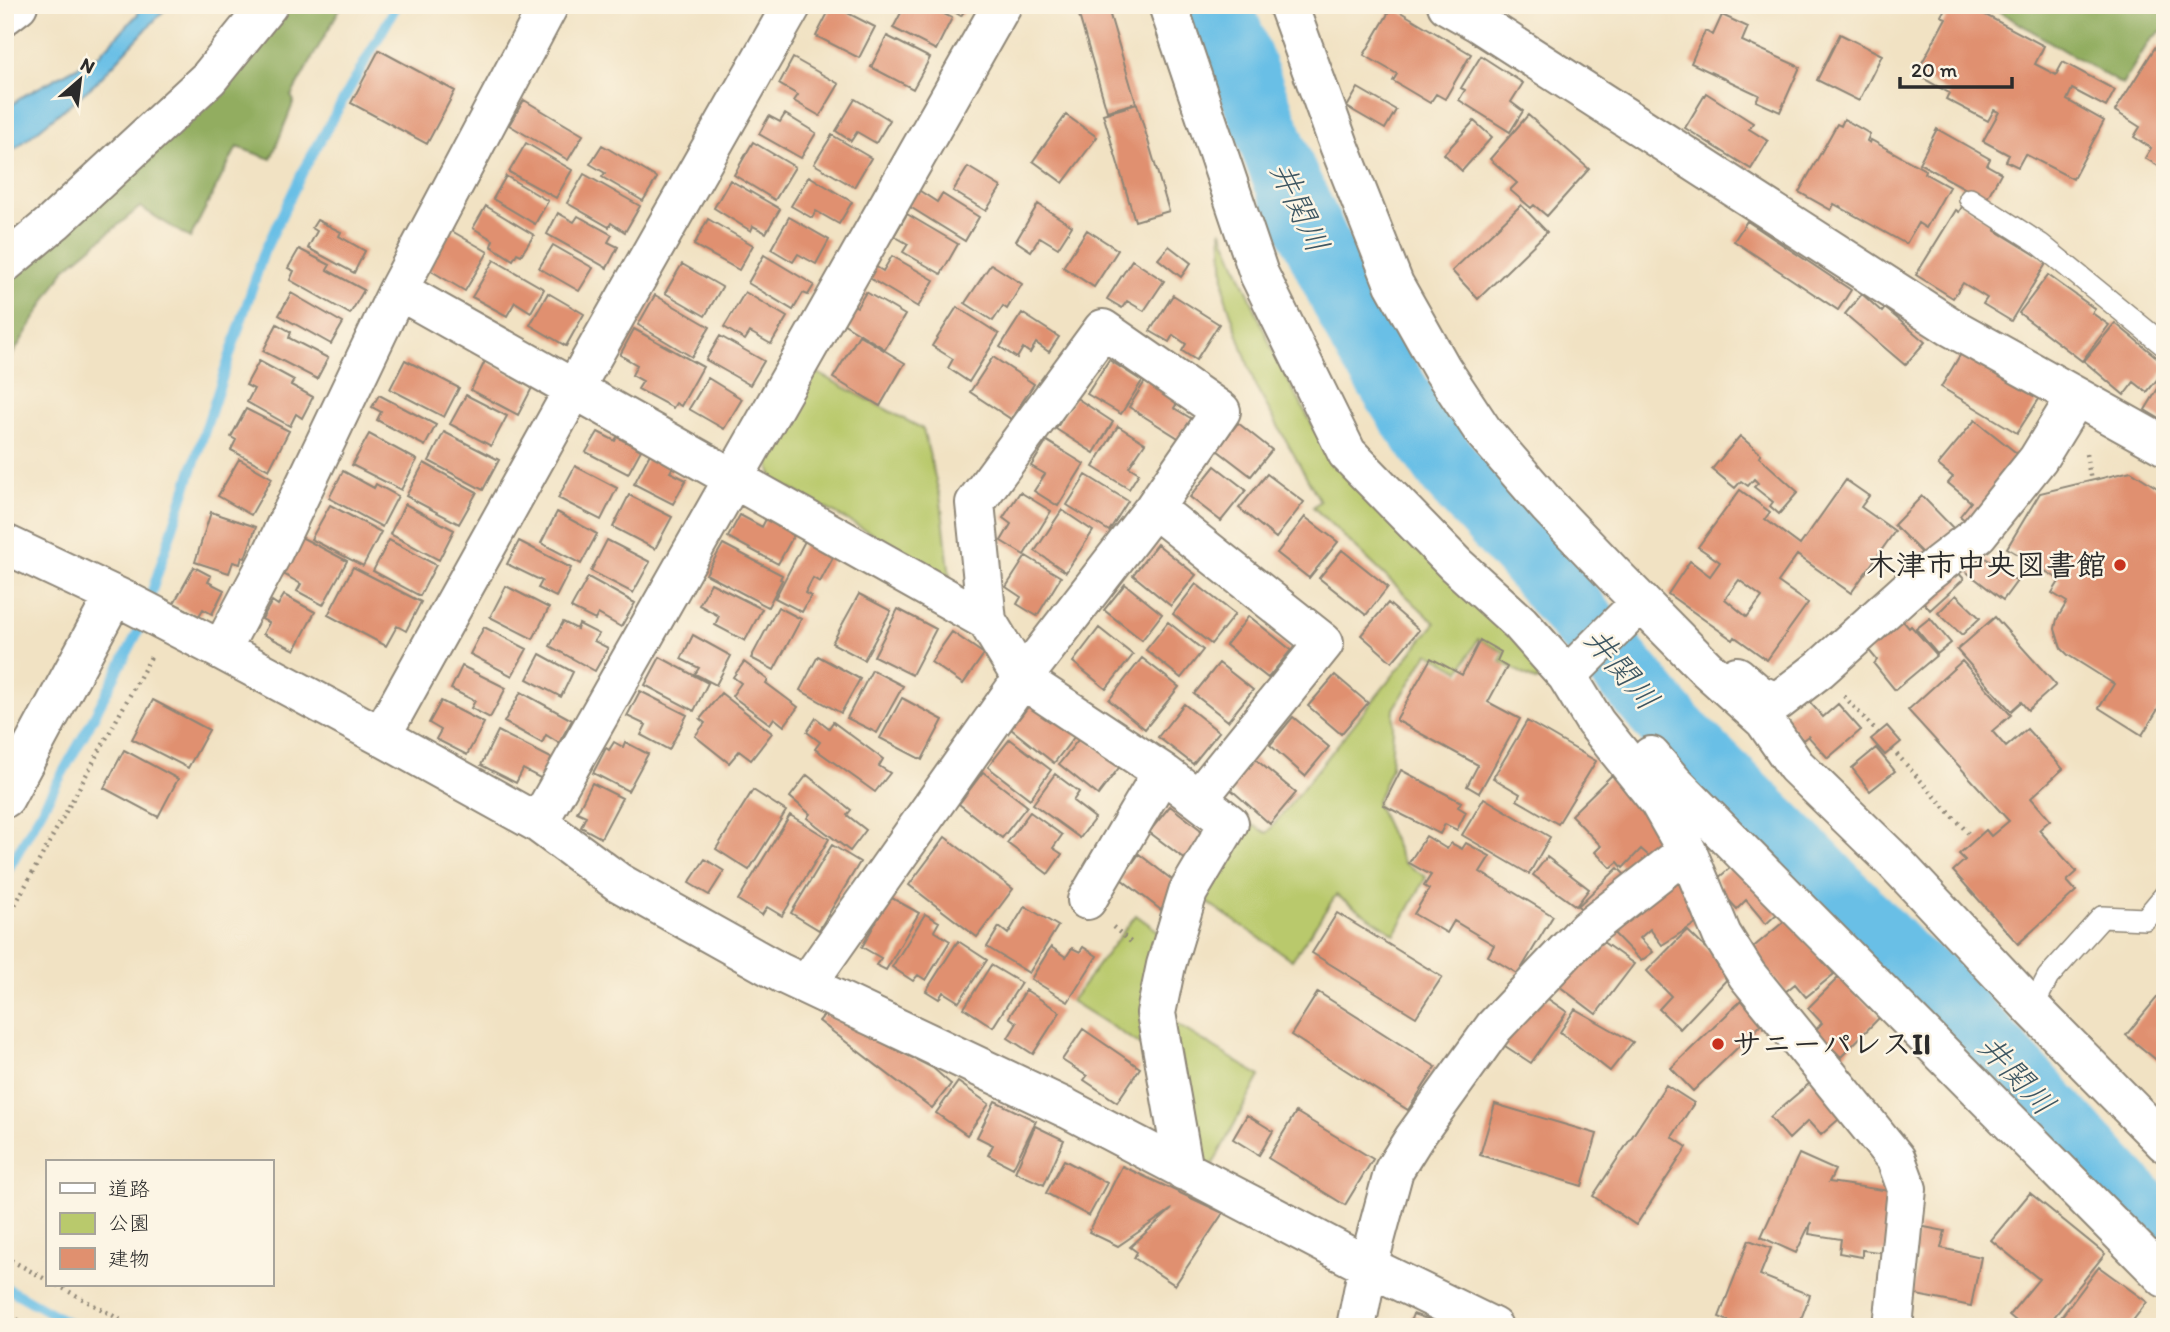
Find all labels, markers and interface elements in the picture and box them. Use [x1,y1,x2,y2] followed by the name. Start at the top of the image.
[46,46,116,116] north arrow
[1900,46,2012,90] scale bar
[77,52,99,79] text: N
[1911,57,1958,82] text: 20 m
[1262,155,1338,259] water label: 井関川
[1866,546,2106,583] place label: 木津市中央図書館
[2112,557,2128,573] marker: 木津市中央図書館
[1577,620,1667,718] water label: 井関川
[1732,1025,1931,1062] place label: サニーパレスII
[1970,1027,2064,1123] water label: 井関川
[1710,1036,1726,1052] marker: サニーパレスII
[46,1160,273,1286] legend
[108,1176,150,1201] text: 道路
[108,1210,150,1235] text: 公園
[108,1246,150,1271] text: 建物

